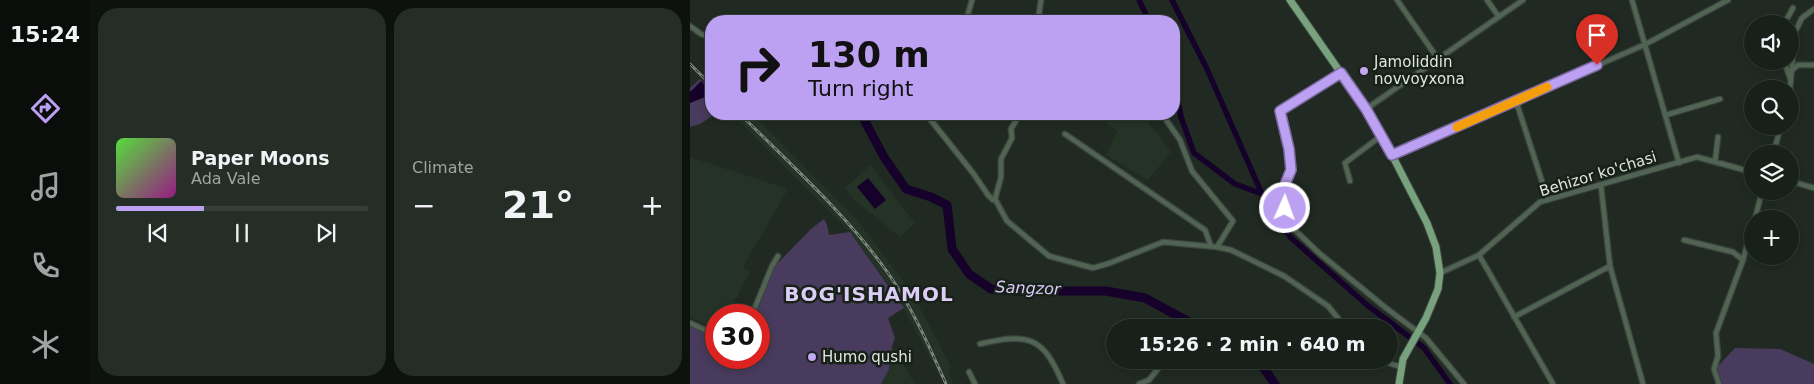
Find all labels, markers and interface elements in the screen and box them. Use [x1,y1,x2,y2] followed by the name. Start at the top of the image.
[1576,14,1618,65] pin
[1744,15,1799,265] map controls
[1744,15,1799,70] button: sound
[1583,21,1611,49] icon: arrive
[10,22,80,47] text: 15:24
[725,35,790,100] icon: right
[808,35,930,75] text: 130 m
[1373,53,1465,88] place label: Jamoliddin novvoyxona
[1358,65,1370,77] marker: Jamoliddin novvoyxona
[808,76,913,101] text: Turn right
[1744,80,1799,135] button: search
[28,91,63,126] icon: directions
[1744,145,1799,200] button: layers
[191,147,330,169] text: Paper Moons
[1537,148,1659,200] street label: Behizor ko'chasi
[412,158,474,177] text: Climate
[28,169,63,204] icon: music
[191,169,261,188] text: Ada Vale
[1258,181,1310,233] position arrow
[502,183,574,227] text: 21°
[412,189,435,222] text: −
[641,189,664,222] text: +
[1744,210,1799,265] button: +
[144,219,172,247] icon: previous
[228,219,256,247] icon: pause
[312,219,340,247] icon: next
[28,248,63,283] icon: phone
[995,277,1062,299] water label: Sangzor
[784,282,954,306] district label: BOG'ISHAMOL
[705,304,770,369] speed limit sign: 30
[28,327,63,362] icon: climate
[1138,333,1366,355] text: 15:26 · 2 min · 640 m
[822,348,912,366] place label: Humo qushi
[806,351,818,363] marker: Humo qushi

